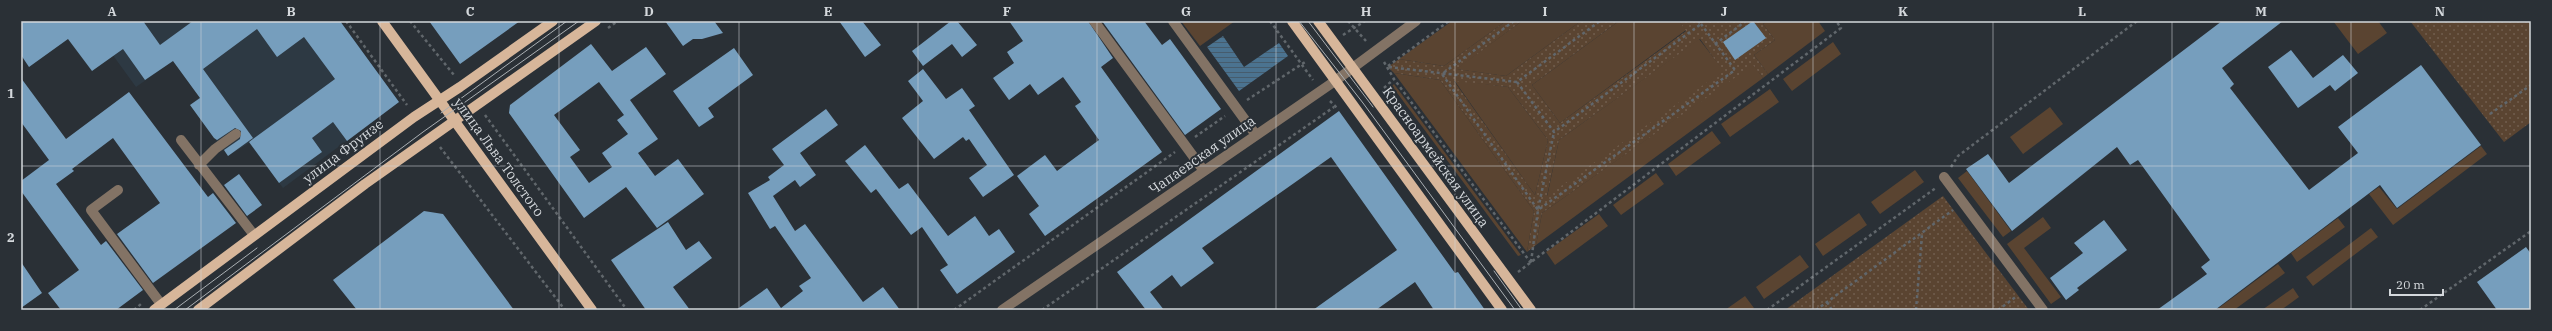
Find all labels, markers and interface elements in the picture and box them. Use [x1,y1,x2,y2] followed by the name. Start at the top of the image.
[107,3,117,20] text: A
[286,3,296,20] text: B
[466,3,475,20] text: C
[644,3,654,20] text: D
[824,3,832,20] text: E
[1003,3,1011,20] text: F
[1181,3,1191,20] text: G
[1361,3,1372,20] text: H
[1543,3,1548,20] text: I
[1721,3,1728,20] text: J
[1898,3,1908,20] text: K
[2078,3,2086,20] text: L
[2255,3,2267,20] text: M
[2435,3,2445,20] text: N
[1379,83,1493,231] street label: Красноармейская улица
[7,85,15,102] text: 1
[450,94,548,220] street label: улица Льва Толстого
[1145,111,1259,198] street label: Чапаевская улица
[299,115,387,187] street label: улица Фрунзе
[7,229,15,246] text: 2
[2390,271,2443,297] scale bar
[2396,277,2425,292] text: 20 m

